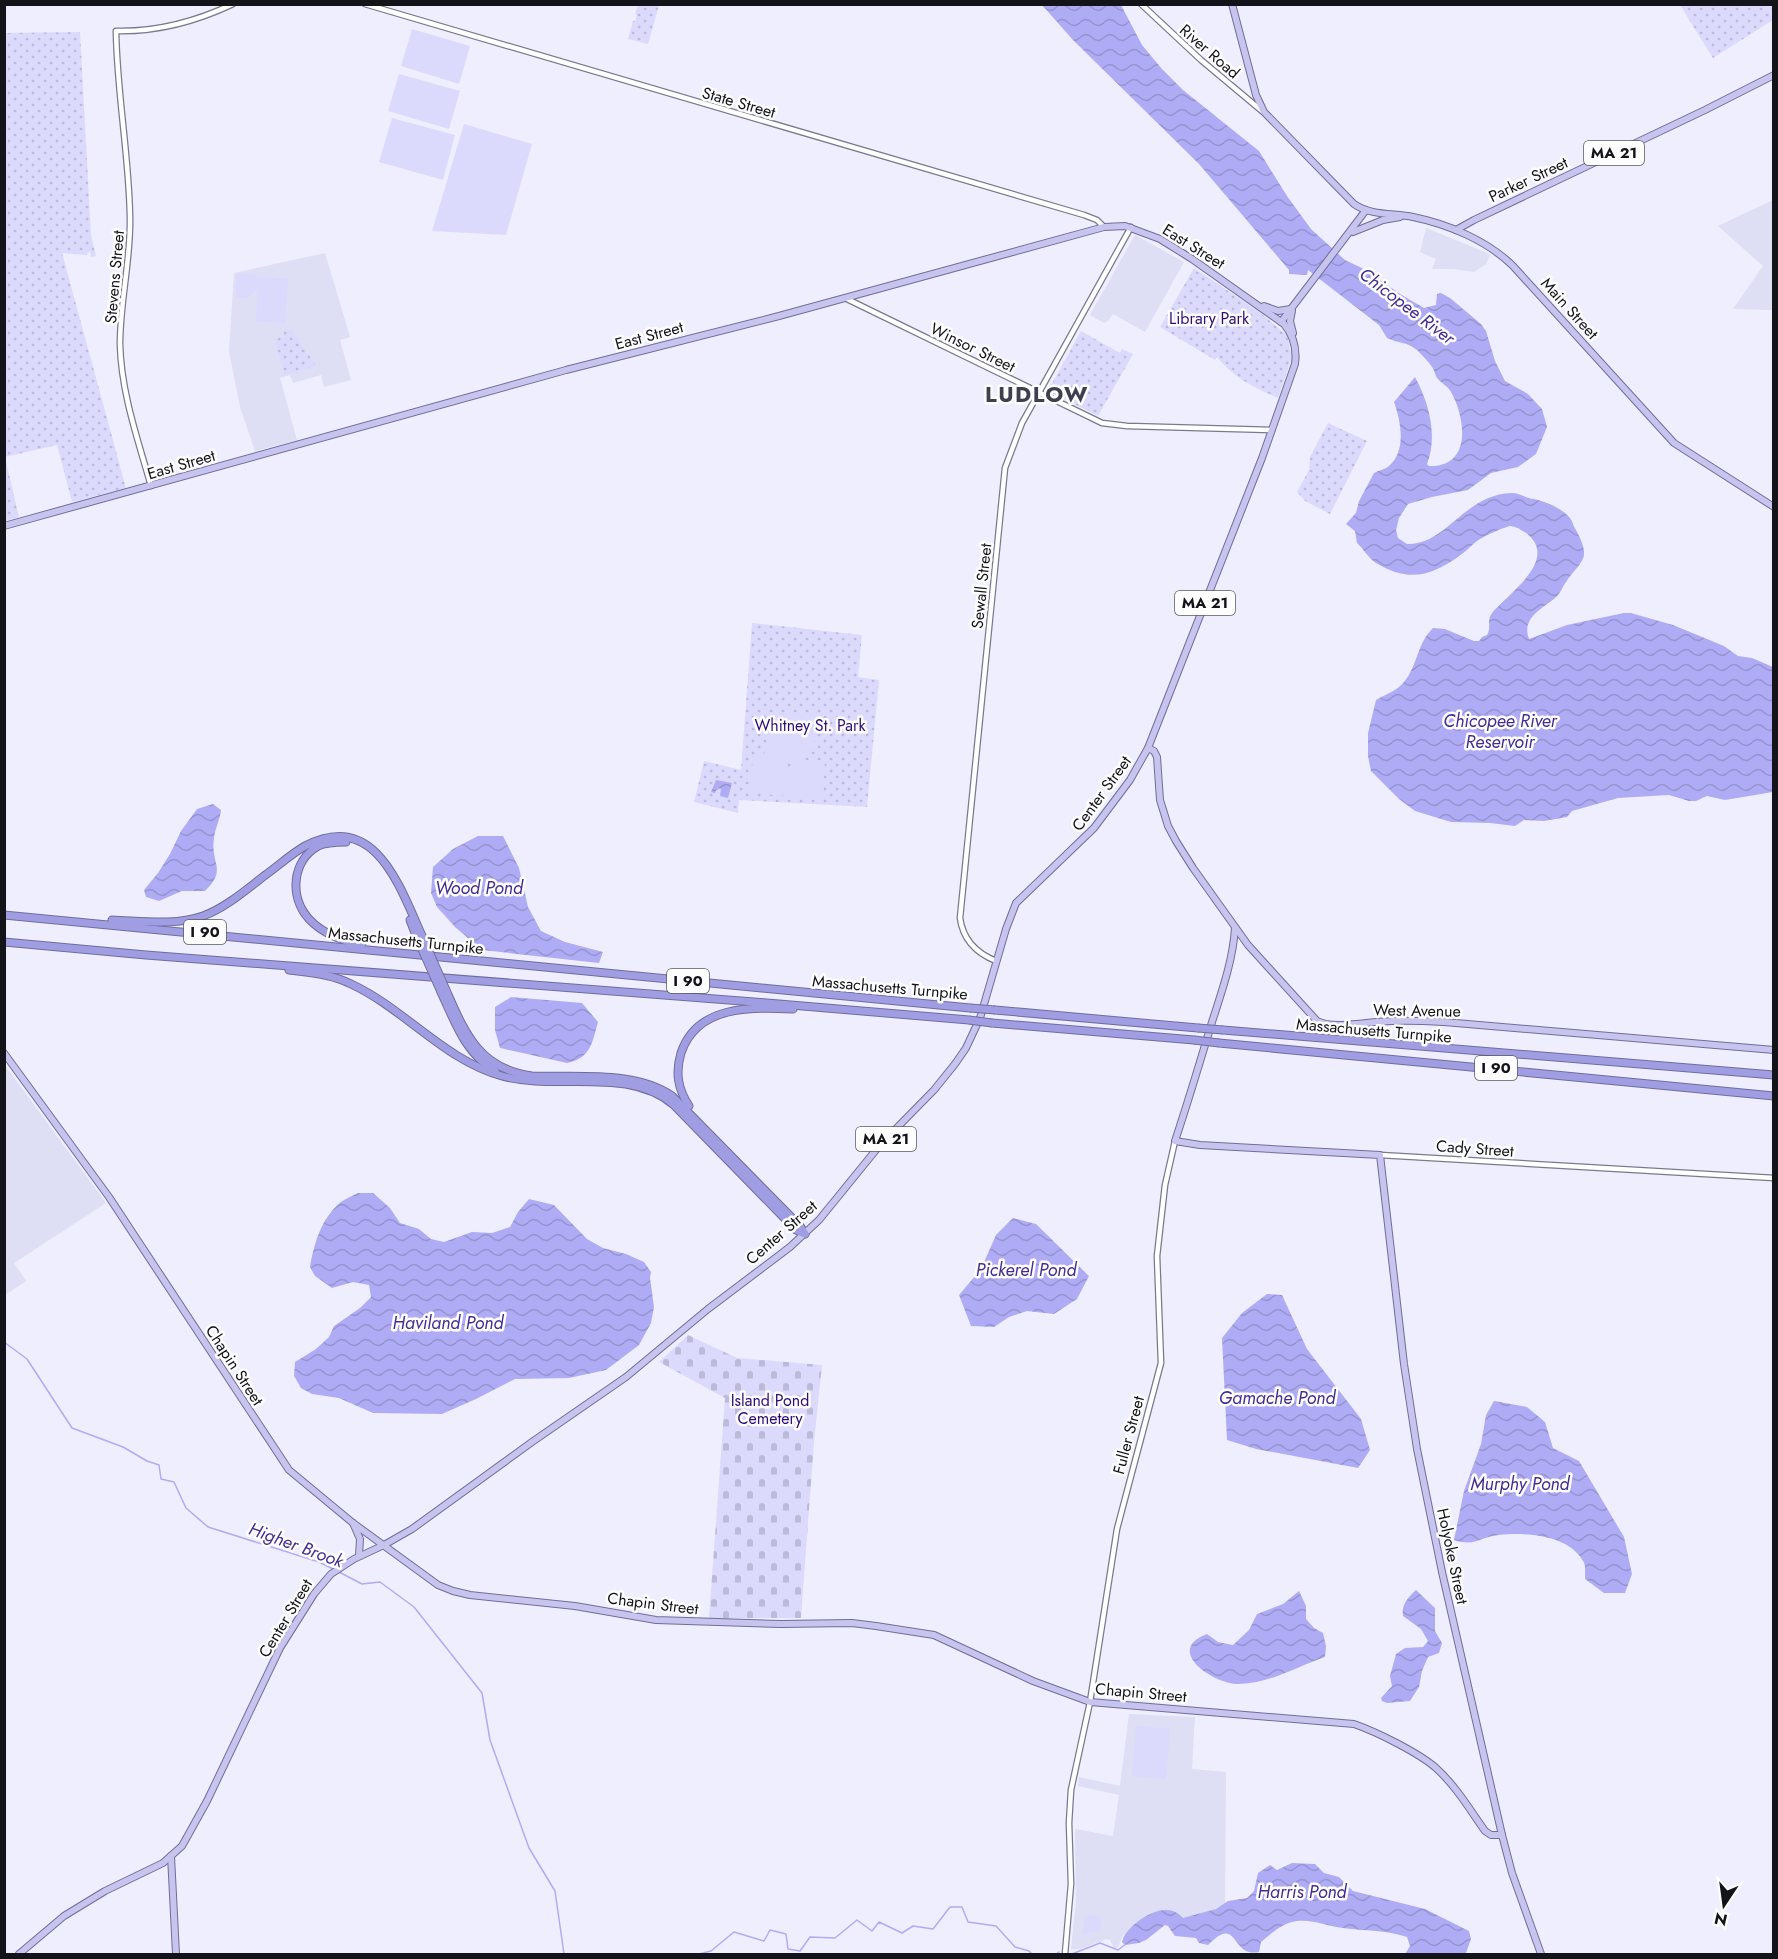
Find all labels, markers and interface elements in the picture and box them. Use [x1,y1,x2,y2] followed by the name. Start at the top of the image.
[1175,19,1245,84] street label: River Road
[699,81,778,124] street label: State Street
[1584,141,1644,165] road number: MA 21
[1485,151,1572,208] street label: Parker Street
[1158,218,1230,275] street label: East Street
[99,229,130,325] street label: Stevens Street
[1354,261,1461,351] water label: Chicopee River
[1536,272,1604,344] street label: Main Street
[1169,307,1250,330] park label: Library Park
[612,315,686,356] street label: East Street
[926,317,1019,378] street label: Winsor Street
[985,378,1089,410] district label: LUDLOW
[144,444,218,485] street label: East Street
[966,542,997,630] street label: Sewall Street
[1175,591,1235,615] road number: MA 21
[1443,708,1558,755] water label: Chicopee River Reservoir
[754,714,867,737] park label: Whitney St. Park
[1066,751,1137,836] street label: Center Street
[435,875,524,901] water label: Wood Pond
[184,920,226,944] road number: I 90
[327,921,485,960] street label: Massachusetts Turnpike
[667,969,709,993] road number: I 90
[811,969,969,1006] street label: Massachusetts Turnpike
[1373,998,1461,1023] street label: West Avenue
[1295,1012,1453,1049] street label: Massachusetts Turnpike
[1475,1056,1517,1080] road number: I 90
[856,1127,916,1151] road number: MA 21
[1435,1134,1515,1163] street label: Cady Street
[741,1195,822,1270] street label: Center Street
[976,1257,1077,1283] water label: Pickerel Pond
[393,1310,504,1336] water label: Haviland Pond
[200,1321,269,1410] street label: Chapin Street
[1219,1385,1336,1411] water label: Gamache Pond
[731,1389,809,1430] park label: Island Pond Cemetery
[1107,1393,1150,1477] street label: Fuller Street
[1470,1471,1571,1497] water label: Murphy Pond
[1431,1506,1474,1606] street label: Holyoke Street
[245,1516,348,1575] water label: Higher Brook
[253,1574,318,1662] street label: Center Street
[606,1586,700,1621] street label: Chapin Street
[1094,1677,1188,1708] street label: Chapin Street
[1694,1875,1754,1935] north arrow
[1257,1879,1348,1905] water label: Harris Pond
[1712,1906,1730,1932] text: N

